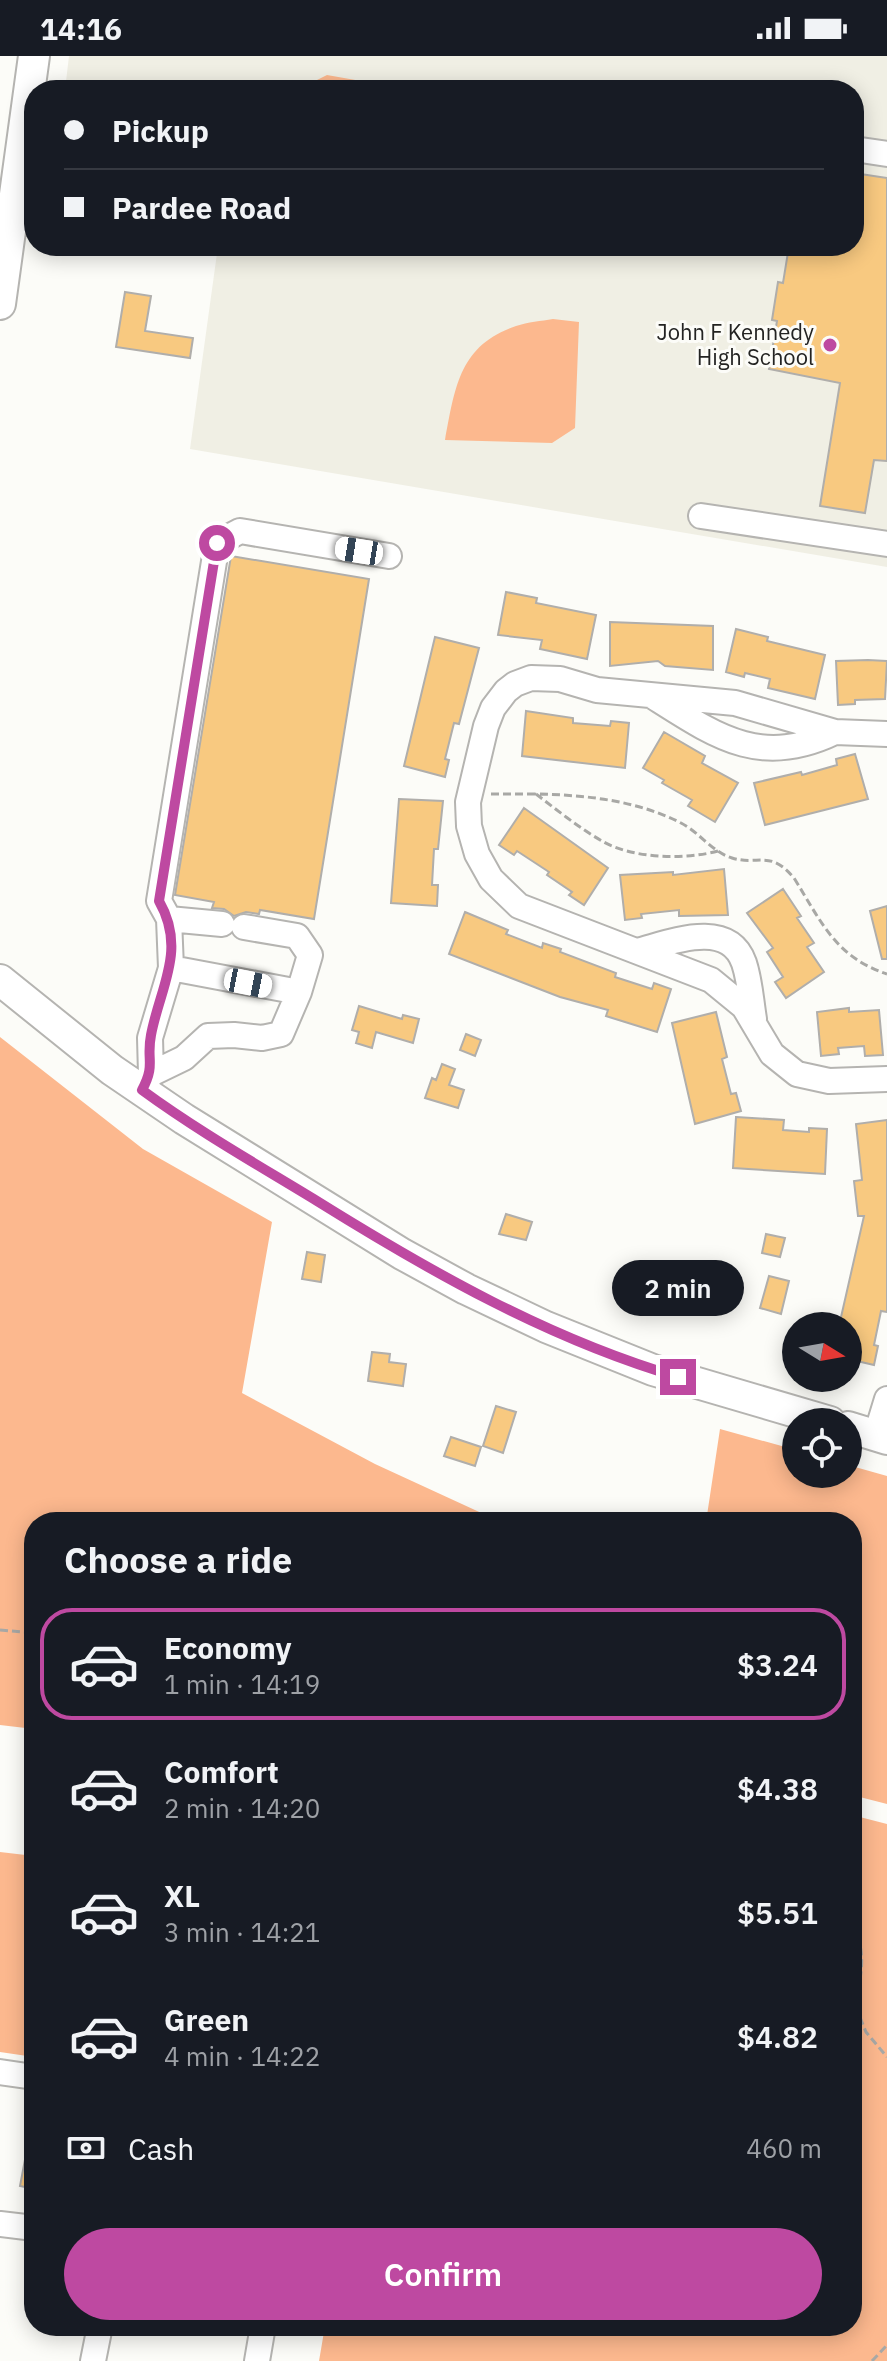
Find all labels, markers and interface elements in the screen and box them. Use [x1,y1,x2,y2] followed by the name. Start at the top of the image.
[40,9,122,48] text: 14:16
[112,111,209,150] text: Pickup
[112,188,291,227] text: Pardee Road
[657,317,814,371] place label: John F Kennedy High School
[821,336,839,354] marker: John F Kennedy High School
[199,525,235,561] route start
[333,535,385,567] car
[222,967,274,999] car
[612,1261,744,1317] callout: 2 min
[644,1271,712,1305] text: 2 min
[782,1312,862,1392] north arrow
[782,1312,862,1488] map controls
[660,1359,696,1395] route end
[782,1408,862,1488] button: locate
[64,1536,292,1583] text: Choose a ride
[68,1628,140,1700] icon: car
[164,1628,292,1667] text: Economy
[737,1645,818,1684] text: $3.24
[164,1667,320,1701] text: 1 min · 14:19
[68,1752,140,1824] icon: car
[164,1752,279,1791] text: Comfort
[737,1769,818,1808] text: $4.38
[164,1791,320,1825] text: 2 min · 14:20
[68,1876,140,1948] icon: car
[164,1876,200,1915] text: XL
[737,1893,818,1932] text: $5.51
[164,1915,320,1949] text: 3 min · 14:21
[68,2000,140,2072] icon: car
[164,2000,249,2039] text: Green
[737,2017,818,2056] text: $4.82
[164,2039,320,2073] text: 4 min · 14:22
[64,2126,108,2170] icon: cash
[128,2129,194,2168] text: Cash
[746,2131,822,2165] text: 460 m
[64,2228,822,2320] button: Confirm

